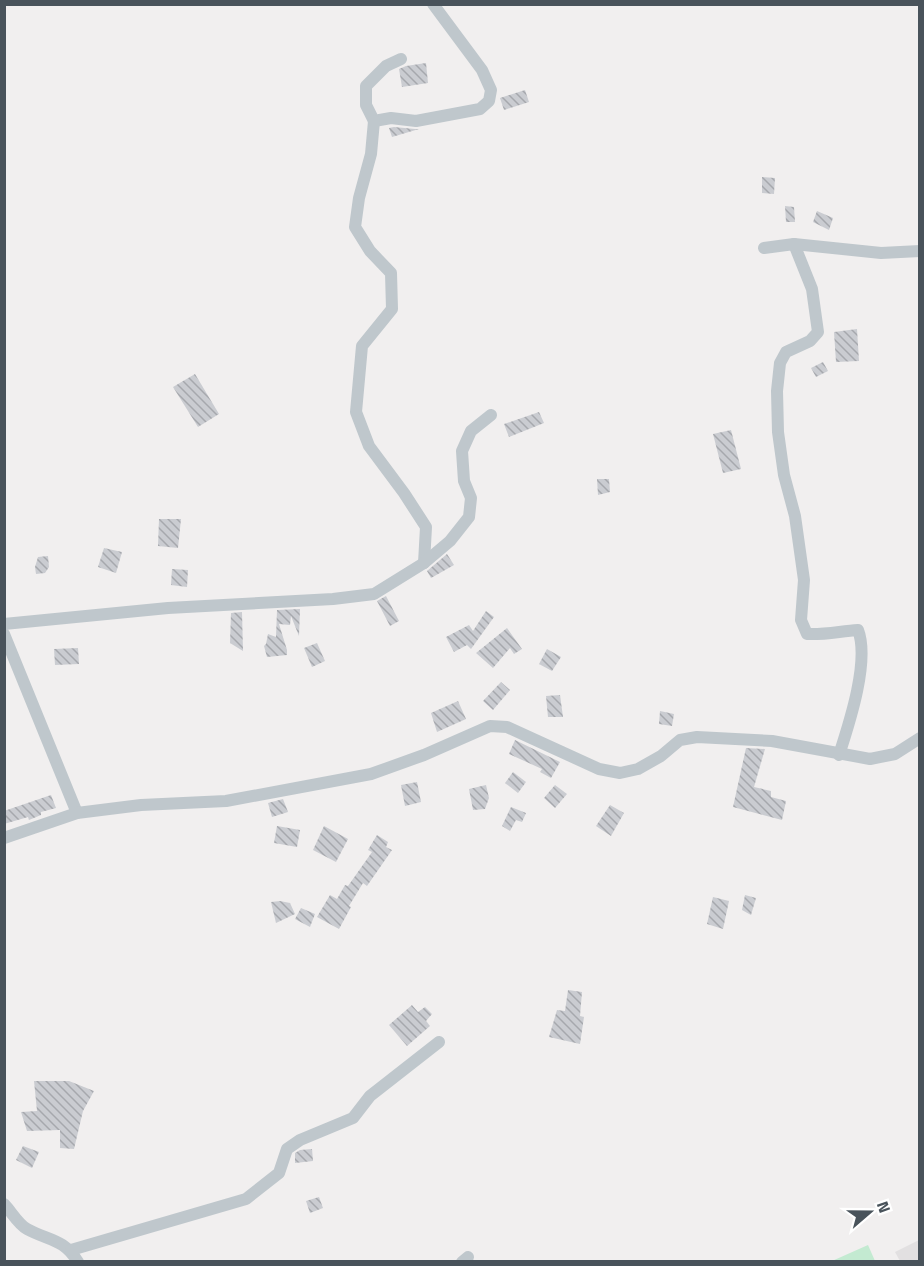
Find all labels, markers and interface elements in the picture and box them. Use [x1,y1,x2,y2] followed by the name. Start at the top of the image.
[840,1182,900,1242] north arrow
[871,1198,897,1216] text: N

